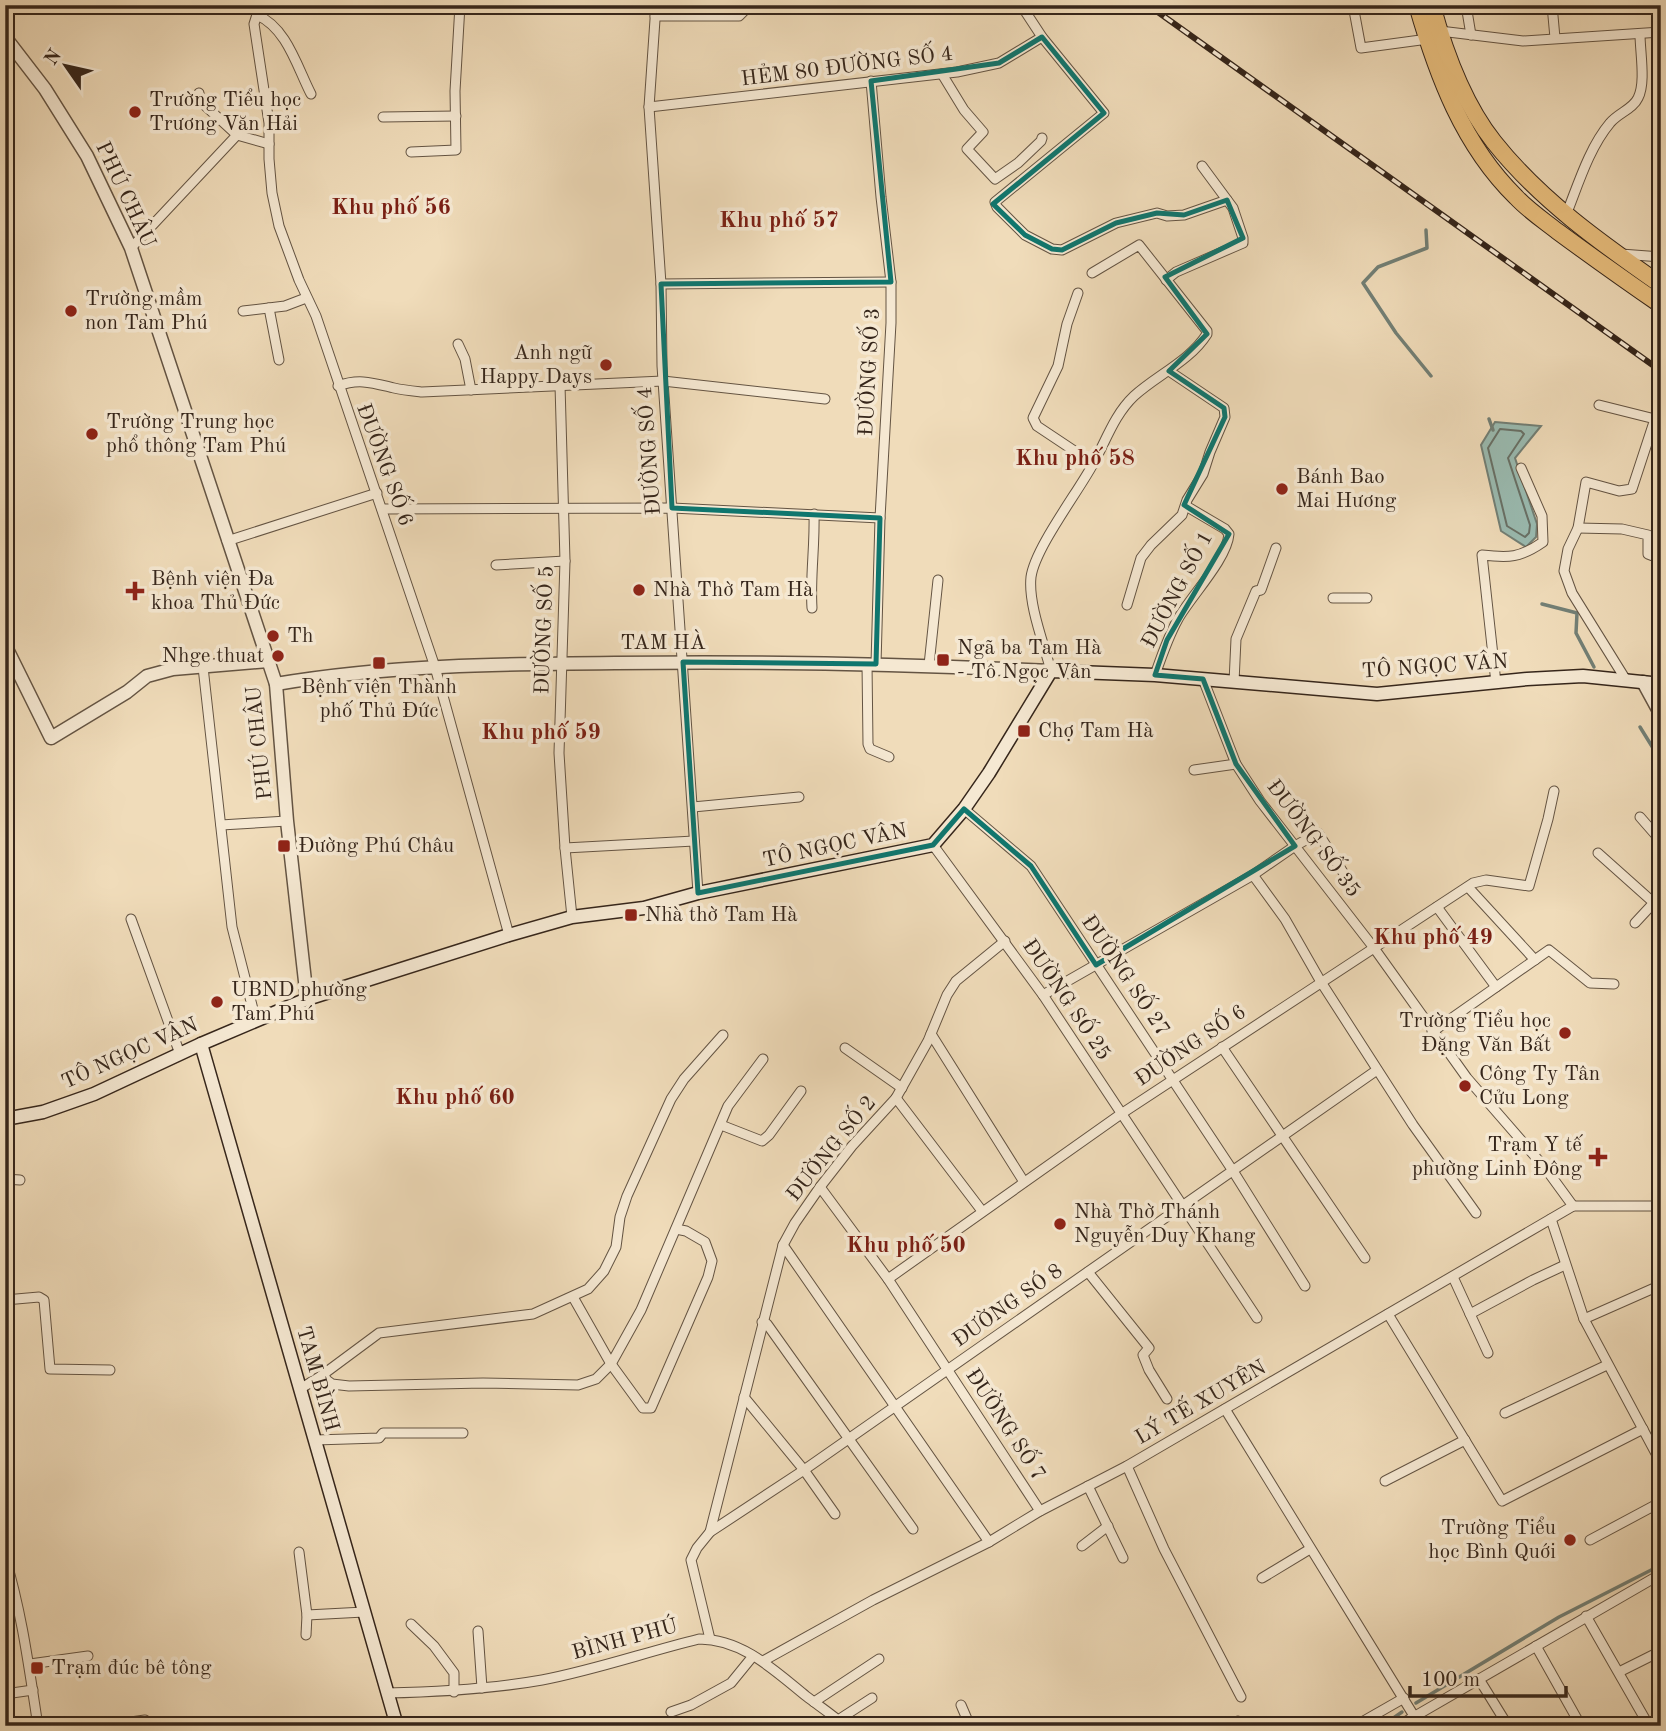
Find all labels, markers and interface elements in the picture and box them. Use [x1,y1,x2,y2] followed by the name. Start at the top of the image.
[32,32,102,102] north arrow
[739,37,954,90] street label: HẺM 80 ĐƯỜNG SỐ 4
[42,46,66,69] text: N
[149,88,301,135] place label: Trường Tiểu học Trương Văn Hải
[127,104,143,120] marker: Trường Tiểu học Trương Văn Hải
[91,137,163,251] street label: PHÚ CHÂU
[331,195,451,219] district label: Khu phố 56
[719,208,839,232] district label: Khu phố 57
[85,287,208,334] place label: Trường mầm non Tam Phú
[63,303,79,319] marker: Trường mầm non Tam Phú
[849,307,884,437] street label: ĐƯỜNG SỐ 3
[480,343,593,388] place label: Anh ngữ Happy Days
[598,357,614,373] marker: Anh ngữ Happy Days
[628,386,665,516] street label: ĐƯỜNG SỐ 4
[352,399,422,529] street label: ĐƯỜNG SỐ 6
[106,412,286,457] place label: Trường Trung học phổ thông Tam Phú
[84,426,100,442] marker: Trường Trung học phổ thông Tam Phú
[1015,446,1135,470] district label: Khu phố 58
[1296,467,1397,512] place label: Bánh Bao Mai Hương
[1274,481,1290,497] marker: Bánh Bao Mai Hương
[1132,525,1217,652] street label: ĐƯỜNG SỐ 1
[525,565,558,695] street label: ĐƯỜNG SỐ 5
[151,569,280,614] place label: Bệnh viện Đa khoa Thủ Đức
[653,580,813,601] place label: Nhà Thờ Tam Hà
[125,581,145,601] marker: Bệnh viện Đa khoa Thủ Đức
[631,582,647,598] marker: Nhà Thờ Tam Hà
[287,626,313,647] place label: Th
[265,628,281,644] marker: Th
[620,629,706,654] street label: TAM HÀ
[957,638,1102,683] place label: Ngã ba Tam Hà - Tô Ngọc Vân
[162,646,264,667] place label: Nhge thuat
[1361,647,1509,683] street label: TÔ NGỌC VÂN
[270,648,286,664] marker: Nhge thuat
[935,652,951,668] marker: Ngã ba Tam Hà - Tô Ngọc Vân
[371,655,387,671] marker: Bệnh viện Thành phố Thủ Đức
[301,677,457,722] place label: Bệnh viện Thành phố Thủ Đức
[239,685,276,802] street label: PHÚ CHÂU
[481,720,601,744] district label: Khu phố 59
[1038,721,1154,742] place label: Chợ Tam Hà
[1016,723,1032,739] marker: Chợ Tam Hà
[1262,772,1369,902] street label: ĐƯỜNG SỐ 35
[760,817,909,872] street label: TÔ NGỌC VÂN
[298,836,454,857] place label: Đường Phú Châu
[276,838,292,854] marker: Đường Phú Châu
[645,905,798,926] place label: Nhà thờ Tam Hà
[623,907,639,923] marker: Nhà thờ Tam Hà
[1077,908,1179,1040] street label: ĐƯỜNG SỐ 27
[1373,925,1493,949] district label: Khu phố 49
[1018,932,1120,1064] street label: ĐƯỜNG SỐ 25
[231,980,368,1025] place label: UBND phường Tam Phú
[209,994,225,1010] marker: UBND phường Tam Phú
[1128,995,1250,1091] street label: ĐƯỜNG SỐ 6
[1399,1009,1551,1056] place label: Trường Tiểu học Đặng Văn Bất
[57,1011,201,1093] street label: TÔ NGỌC VÂN
[1557,1025,1573,1041] marker: Trường Tiểu học Đặng Văn Bất
[1479,1064,1600,1109] place label: Công Ty Tân Cửu Long
[1457,1078,1473,1094] marker: Công Ty Tân Cửu Long
[395,1085,515,1109] district label: Khu phố 60
[778,1088,881,1206] street label: ĐƯỜNG SỐ 2
[1412,1134,1583,1180] place label: Trạm Y tế phường Linh Đông
[1588,1147,1608,1167] marker: Trạm Y tế phường Linh Đông
[1074,1202,1256,1247] place label: Nhà Thờ Thánh Nguyễn Duy Khang
[1052,1216,1068,1232] marker: Nhà Thờ Thánh Nguyễn Duy Khang
[846,1233,966,1257] district label: Khu phố 50
[946,1256,1067,1352] street label: ĐƯỜNG SÓ 8
[292,1323,346,1434] street label: TAM BÌNH
[1129,1352,1270,1449] street label: LÝ TẾ XUYÊN
[961,1361,1055,1485] street label: ĐƯỜNG SỐ 7
[1428,1516,1556,1563] place label: Trường Tiểu học Bình Quới
[1562,1532,1578,1548] marker: Trường Tiểu học Bình Quới
[569,1611,680,1664] street label: BÌNH PHÚ
[1410,1654,1566,1698] scale bar
[51,1658,212,1679] place label: Trạm đúc bê tông
[29,1660,45,1676] marker: Trạm đúc bê tông
[1421,1670,1480,1691] text: 100 m

